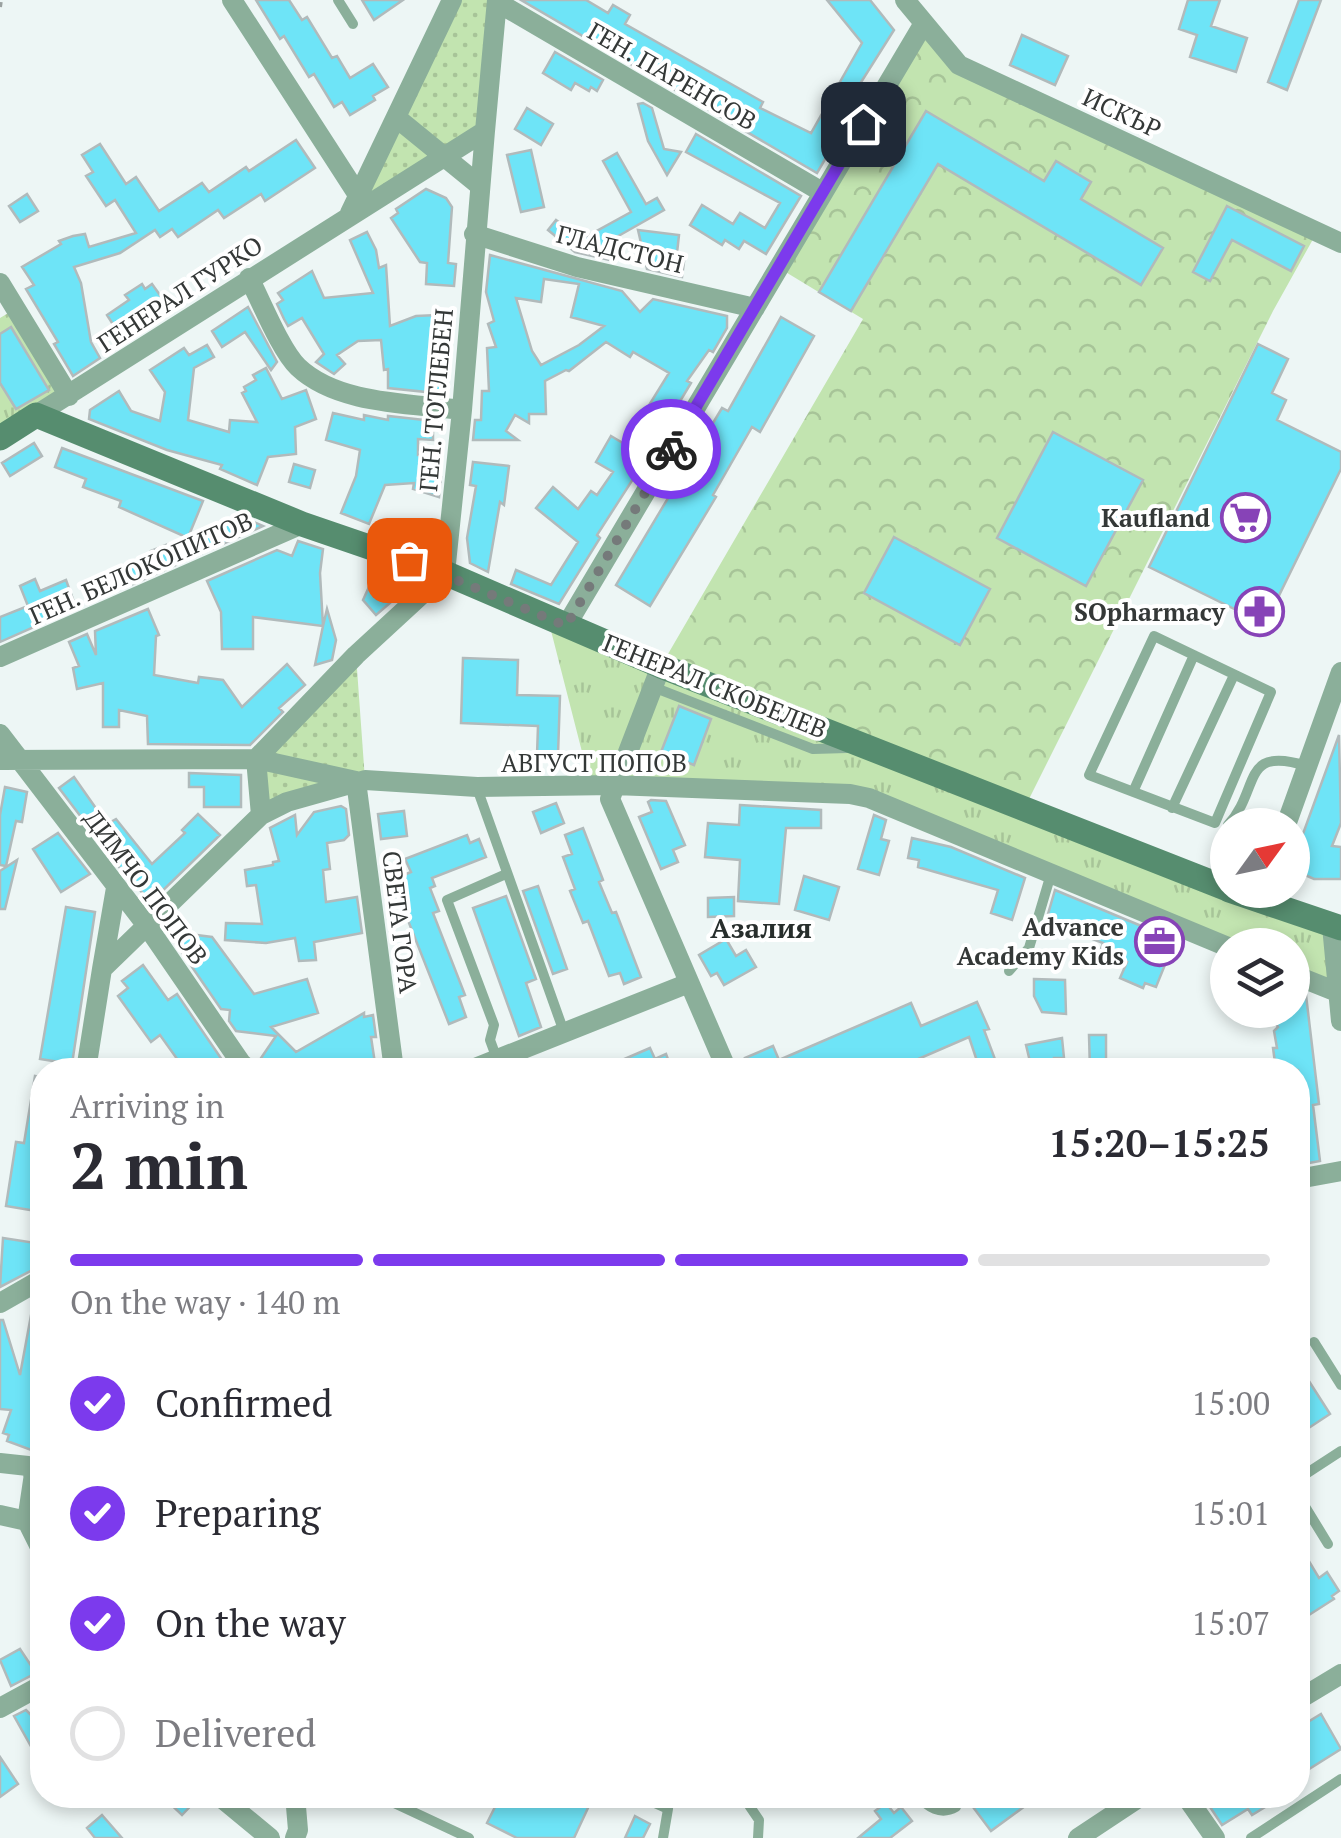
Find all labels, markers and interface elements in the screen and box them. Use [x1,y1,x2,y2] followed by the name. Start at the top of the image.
[582,14,763,137] street label: ГЕН. ПАРЕНСОВ
[1078,80,1167,145] street label: ИСКЪР
[821,82,906,167] pin
[836,97,891,152] icon: home
[553,217,687,280] street label: ГЛАДСТОН
[91,228,269,359] street label: ГЕНЕРАЛ ГУРКО
[411,307,460,493] street label: ГЕН. ТОТЛЕБЕН
[621,399,721,499] courier
[644,422,699,477] icon: bike
[1219,492,1271,544] supermarket icon: Kaufland
[1101,501,1210,534] place label: Kaufland
[24,503,258,632] street label: ГЕН. БЕЛОКОПИТОВ
[367,518,452,603] pin
[382,533,437,588] icon: bag
[1234,586,1286,638] pharmacy icon: SOpharmacy
[1074,595,1226,628] place label: SOpharmacy
[599,626,832,745] street label: ГЕНЕРАЛ СКОБЕЛЕВ
[501,746,687,779] street label: АВГУСТ ПОПОВ
[77,802,216,971] street label: ДИМЧО ПОПОВ
[1210,808,1310,908] north arrow
[1210,808,1310,1028] map controls
[375,849,426,996] street label: СВЕТА ГОРА
[710,909,812,946] district label: Азалия
[957,910,1124,972] place label: Advance Academy Kids
[1133,915,1185,967] office icon: Advance Academy Kids
[1210,928,1310,1028] button: layers
[70,1085,224,1127] text: Arriving in
[1048,1118,1270,1168] text: 15:20–15:25
[70,1121,248,1208] text: 2 min
[70,1281,340,1323] text: On the way · 140 m
[70,1376,125,1431] icon: check
[155,1378,333,1428] text: Confirmed
[1191,1382,1270,1424] text: 15:00
[70,1486,125,1541] icon: check
[155,1488,321,1538] text: Preparing
[1191,1492,1270,1534] text: 15:01
[70,1596,125,1651] icon: check
[155,1598,346,1648] text: On the way
[1191,1602,1270,1644] text: 15:07
[155,1708,316,1758] text: Delivered

